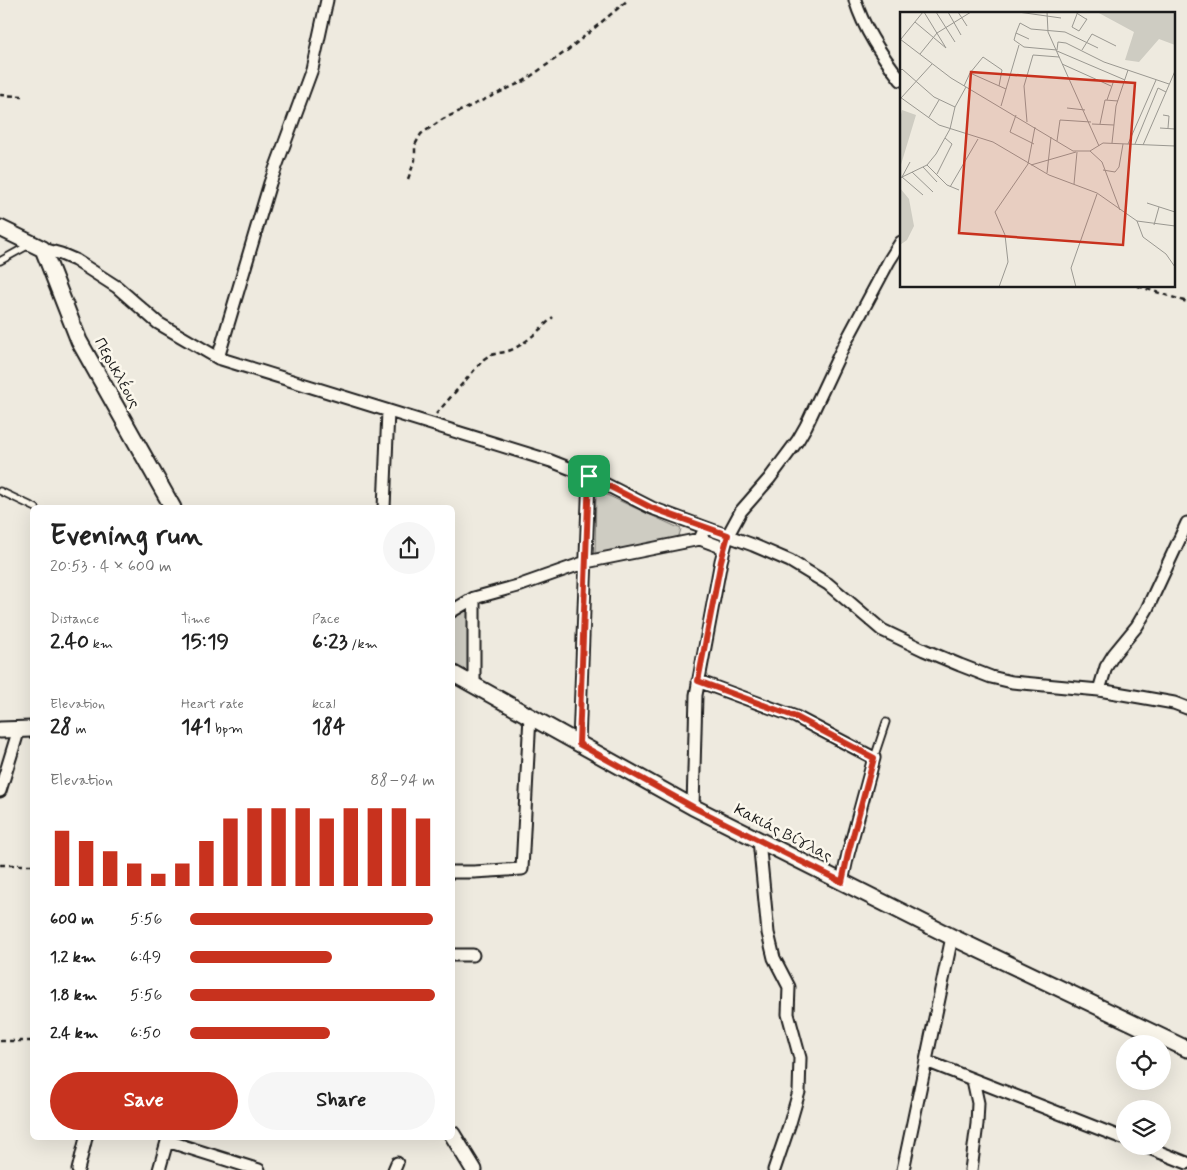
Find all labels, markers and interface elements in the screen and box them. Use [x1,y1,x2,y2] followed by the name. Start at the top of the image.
[900,12,1174,288] inset map
[89,333,146,412] street label: Περικλέους
[568,455,610,497] pin
[575,462,603,490] icon: arrive
[50,518,203,555] text: Evening run
[383,522,435,574] button: share
[50,556,172,577] text: 20:53 · 4 × 600 m
[50,610,99,628] text: Distance
[181,610,210,628] text: Time
[312,610,340,628] text: Pace
[50,628,89,656] text: 2.40
[181,628,229,656] text: 15:19
[312,628,348,656] text: 6:23
[89,635,113,653] text: km
[348,635,378,653] text: /km
[50,695,105,713] text: Elevation
[181,695,244,713] text: Heart rate
[312,695,336,713] text: kcal
[50,713,72,741] text: 28
[181,713,211,741] text: 141
[312,713,345,741] text: 184
[72,720,87,738] text: m
[211,720,243,738] text: bpm
[50,770,113,791] text: Elevation
[370,770,435,791] text: 88–94 m
[730,799,836,867] street label: Κακιάς Βίγλας
[50,909,94,930] text: 600 m
[130,909,162,930] text: 5:56
[50,947,96,968] text: 1.2 km
[130,947,161,968] text: 6:49
[50,985,97,1006] text: 1.8 km
[130,985,162,1006] text: 5:56
[50,1023,98,1044] text: 2.4 km
[130,1023,161,1044] text: 6:50
[1116,1035,1171,1155] map controls
[1116,1035,1171,1090] button: locate
[50,1072,238,1130] button: Save
[248,1072,435,1130] button: Share
[1116,1100,1171,1155] button: layers

